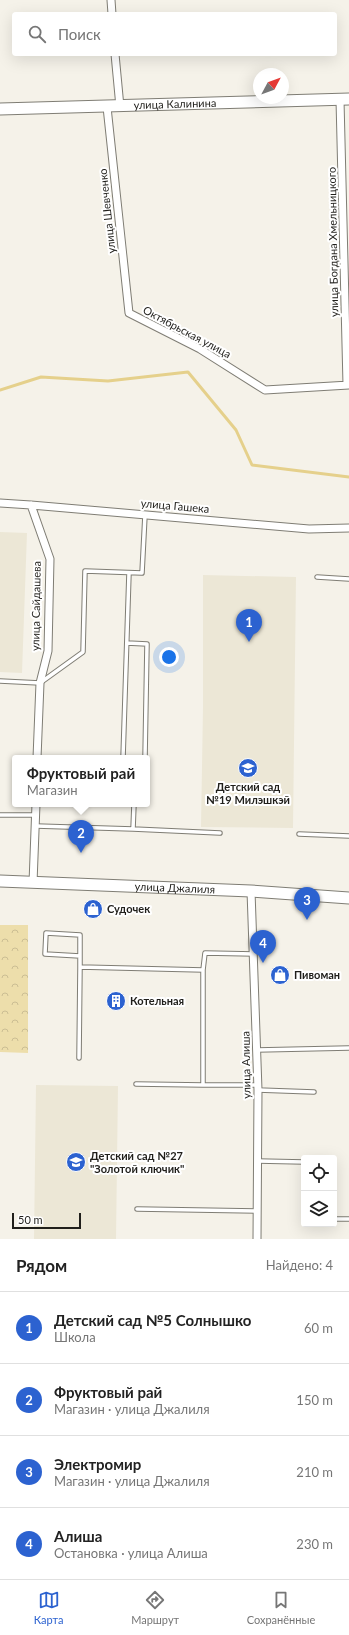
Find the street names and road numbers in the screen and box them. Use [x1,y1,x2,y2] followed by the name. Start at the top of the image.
[133,96,216,111] street label: улица Калинина
[325,167,340,317] street label: улица Богдана Хмельницкого
[96,168,117,254] street label: улица Шевченко
[141,303,233,360] street label: Октябрьская улица
[140,496,210,515] street label: улица Гашека
[28,561,43,651] street label: улица Сайдашева
[134,879,215,896] street label: улица Джалиля
[238,1031,253,1099] street label: улица Алиша

